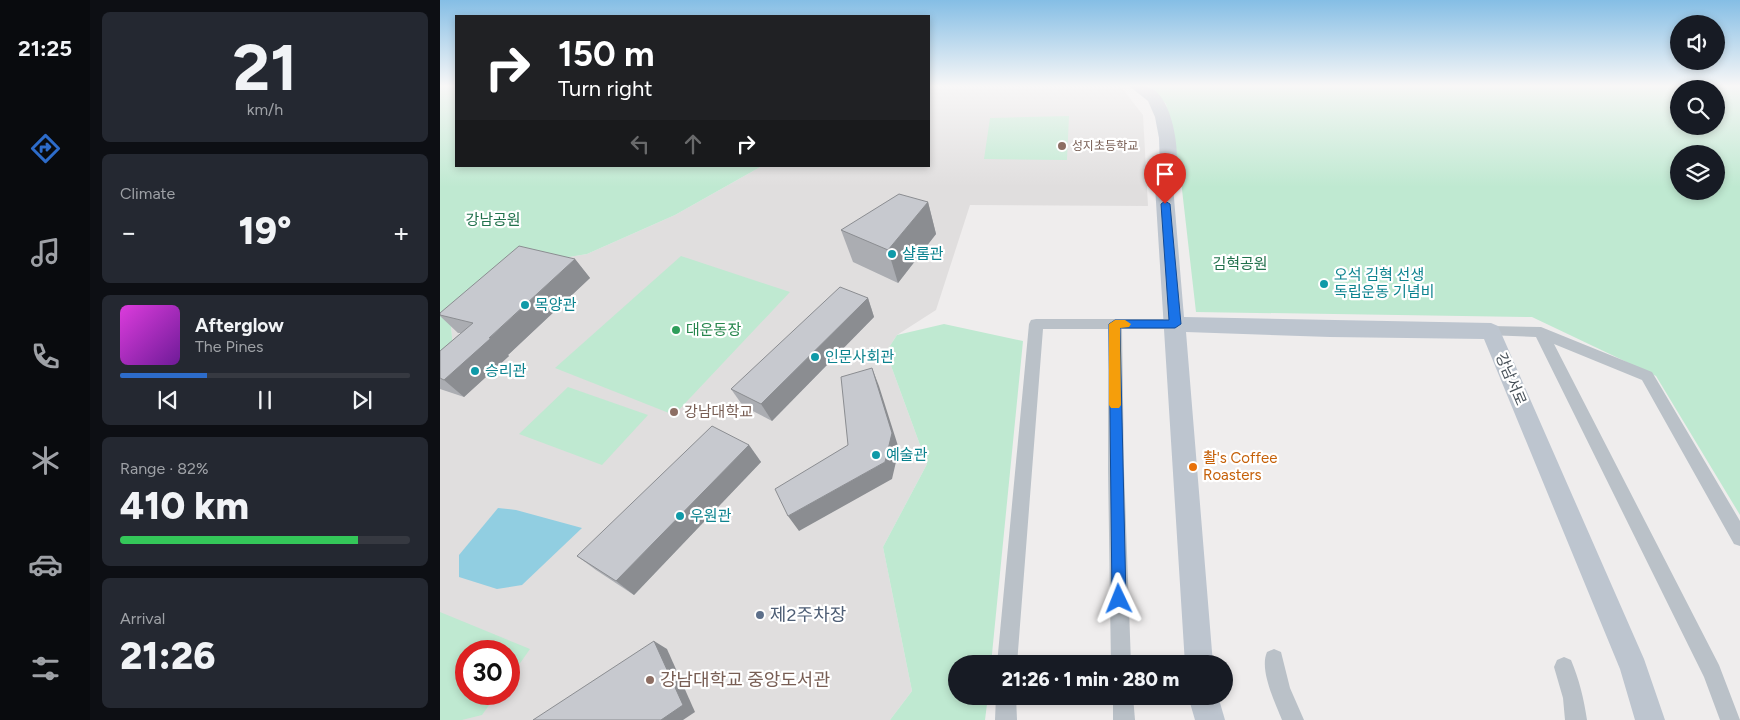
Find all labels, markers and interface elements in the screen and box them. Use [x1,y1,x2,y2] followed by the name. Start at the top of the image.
[1670,15,1725,200] map controls
[1670,15,1725,70] button: sound
[232,28,298,106] text: 21
[558,33,655,75] text: 150 m
[18,35,72,62] text: 21:25
[475,35,540,100] icon: right
[558,75,653,102] text: Turn right
[1670,80,1725,135] button: search
[247,100,283,119] text: km/h
[626,130,654,158] icon: left
[679,130,707,158] icon: ahead
[732,130,760,158] icon: right
[28,131,63,166] icon: directions
[1072,139,1138,153] place label: 성지초등학교
[1056,140,1068,152] marker: 성지초등학교
[1670,145,1725,200] button: layers
[1144,153,1186,204] pin
[1151,160,1179,188] icon: arrive
[120,184,175,203] text: Climate
[238,208,292,254] text: 19°
[465,211,521,229] park label: 강남공원
[120,215,137,249] text: −
[393,215,410,249] text: +
[28,235,63,270] icon: music
[902,245,944,263] place label: 샬롬관
[886,248,898,260] marker: 샬롬관
[1212,255,1268,273] park label: 김혁공원
[1334,266,1434,301] place label: 오석 김혁 선생 독립운동 기념비
[1318,278,1330,290] marker: 오석 김혁 선생 독립운동 기념비
[535,296,577,314] place label: 목양관
[519,299,531,311] marker: 목양관
[195,314,284,337] text: Afterglow
[686,321,741,339] place label: 대운동장
[670,324,682,336] marker: 대운동장
[195,337,264,356] text: The Pines
[28,339,63,374] icon: phone
[825,348,894,366] place label: 인문사회관
[1492,350,1530,408] street label: 강남서로
[809,351,821,363] marker: 인문사회관
[485,362,527,380] place label: 승리관
[469,365,481,377] marker: 승리관
[154,386,182,414] icon: previous
[251,386,279,414] icon: pause
[348,386,376,414] icon: next
[684,403,753,421] place label: 강남대학교
[668,406,680,418] marker: 강남대학교
[28,443,63,478] icon: climate
[886,446,928,464] place label: 예술관
[870,449,882,461] marker: 예술관
[1203,449,1277,484] place label: 촬's Coffee Roasters
[120,459,209,478] text: Range · 82%
[1187,461,1199,473] marker: 촬's Coffee Roasters
[120,483,249,529] text: 410 km
[690,507,732,525] place label: 우원관
[674,510,686,522] marker: 우원관
[28,547,63,582] icon: car
[1092,572,1144,624] position arrow
[770,604,846,626] place label: 제2주차장
[120,609,165,628] text: Arrival
[754,609,766,621] marker: 제2주차장
[120,633,215,679] text: 21:26
[455,640,520,705] speed limit sign: 30
[28,651,63,686] icon: filters
[1002,668,1179,691] text: 21:26 · 1 min · 280 m
[660,669,830,691] place label: 강남대학교 중앙도서관
[644,674,656,686] marker: 강남대학교 중앙도서관

